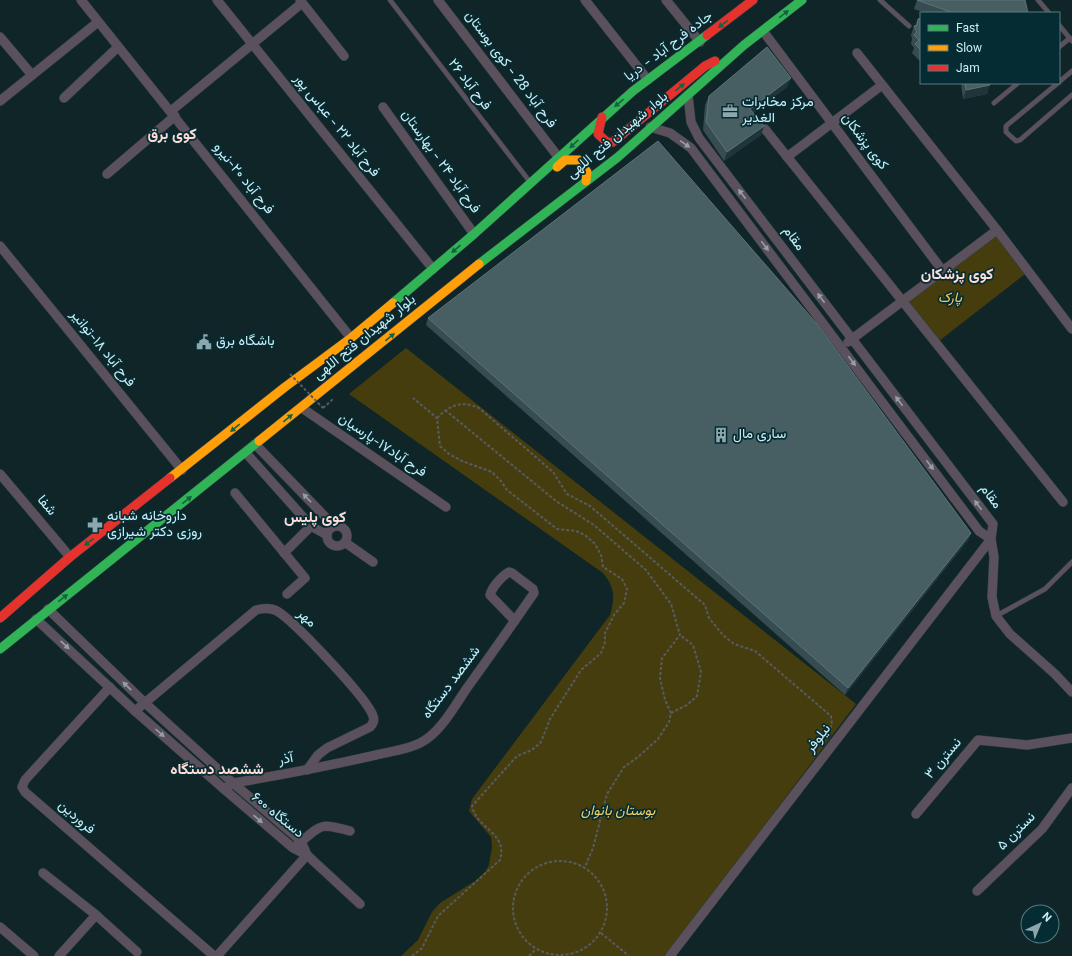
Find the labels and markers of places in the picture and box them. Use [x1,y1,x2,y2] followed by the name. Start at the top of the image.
[741,92,814,130] place label: مرکز مخابرات الغدیر
[721,102,739,120] office icon: مرکز مخابرات الغدیر
[216,331,275,353] place label: باشگاه برق
[195,333,213,351] public building icon: باشگاه برق
[733,424,786,446] place label: ساری مال
[712,426,730,444] building icon: ساری مال
[107,506,202,544] place label: داروخانه شبانه روزی دکتر شیرازی
[86,516,104,534] pharmacy icon: داروخانه شبانه روزی دکتر شیرازی

